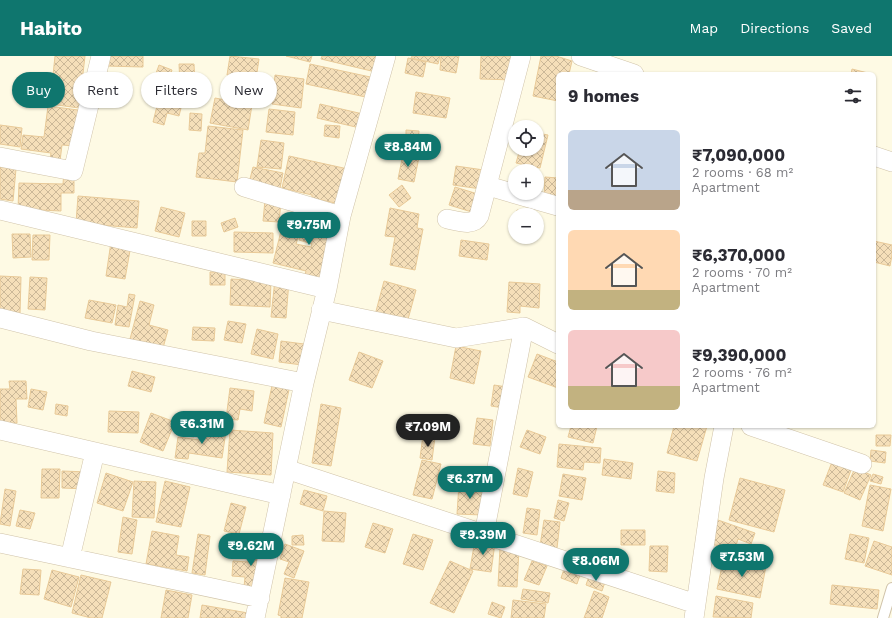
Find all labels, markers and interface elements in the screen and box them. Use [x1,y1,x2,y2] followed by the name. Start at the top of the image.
[20,17,82,40] text: Habito
[690,20,718,36] text: Map
[740,20,809,36] text: Directions
[831,20,872,36] text: Saved
[12,72,65,108] chip: Buy
[73,72,133,108] chip: Rent
[141,72,212,108] chip: Filters
[220,72,277,108] chip: New
[842,85,864,107] icon: filters
[568,86,639,106] text: 9 homes
[508,120,544,244] map controls
[508,120,544,156] button: locate
[375,134,441,168] pin: ₹8.84M
[384,139,432,154] text: ₹8.84M
[692,145,785,165] text: ₹7,090,000
[600,146,648,194] icon: home
[508,164,544,200] button: +
[692,165,793,180] text: 2 rooms · 68 m²
[692,180,760,195] text: Apartment
[508,208,544,244] button: −
[276,212,342,246] pin: ₹9.75M
[286,217,332,232] text: ₹9.75M
[692,245,786,265] text: ₹6,370,000
[600,246,648,294] icon: home
[692,265,792,280] text: 2 rooms · 70 m²
[692,280,760,295] text: Apartment
[692,345,786,365] text: ₹9,390,000
[600,346,648,394] icon: home
[692,365,792,380] text: 2 rooms · 76 m²
[692,380,760,395] text: Apartment
[169,411,235,445] pin: ₹6.31M
[395,414,461,448] pin: ₹7.09M
[180,416,224,431] text: ₹6.31M
[405,419,451,434] text: ₹7.09M
[437,466,503,500] pin: ₹6.37M
[447,471,493,486] text: ₹6.37M
[450,522,516,556] pin: ₹9.39M
[459,527,507,542] text: ₹9.39M
[218,533,284,567] pin: ₹9.62M
[227,538,275,553] text: ₹9.62M
[709,544,775,578] pin: ₹7.53M
[563,548,629,582] pin: ₹8.06M
[719,549,765,564] text: ₹7.53M
[572,553,620,568] text: ₹8.06M

